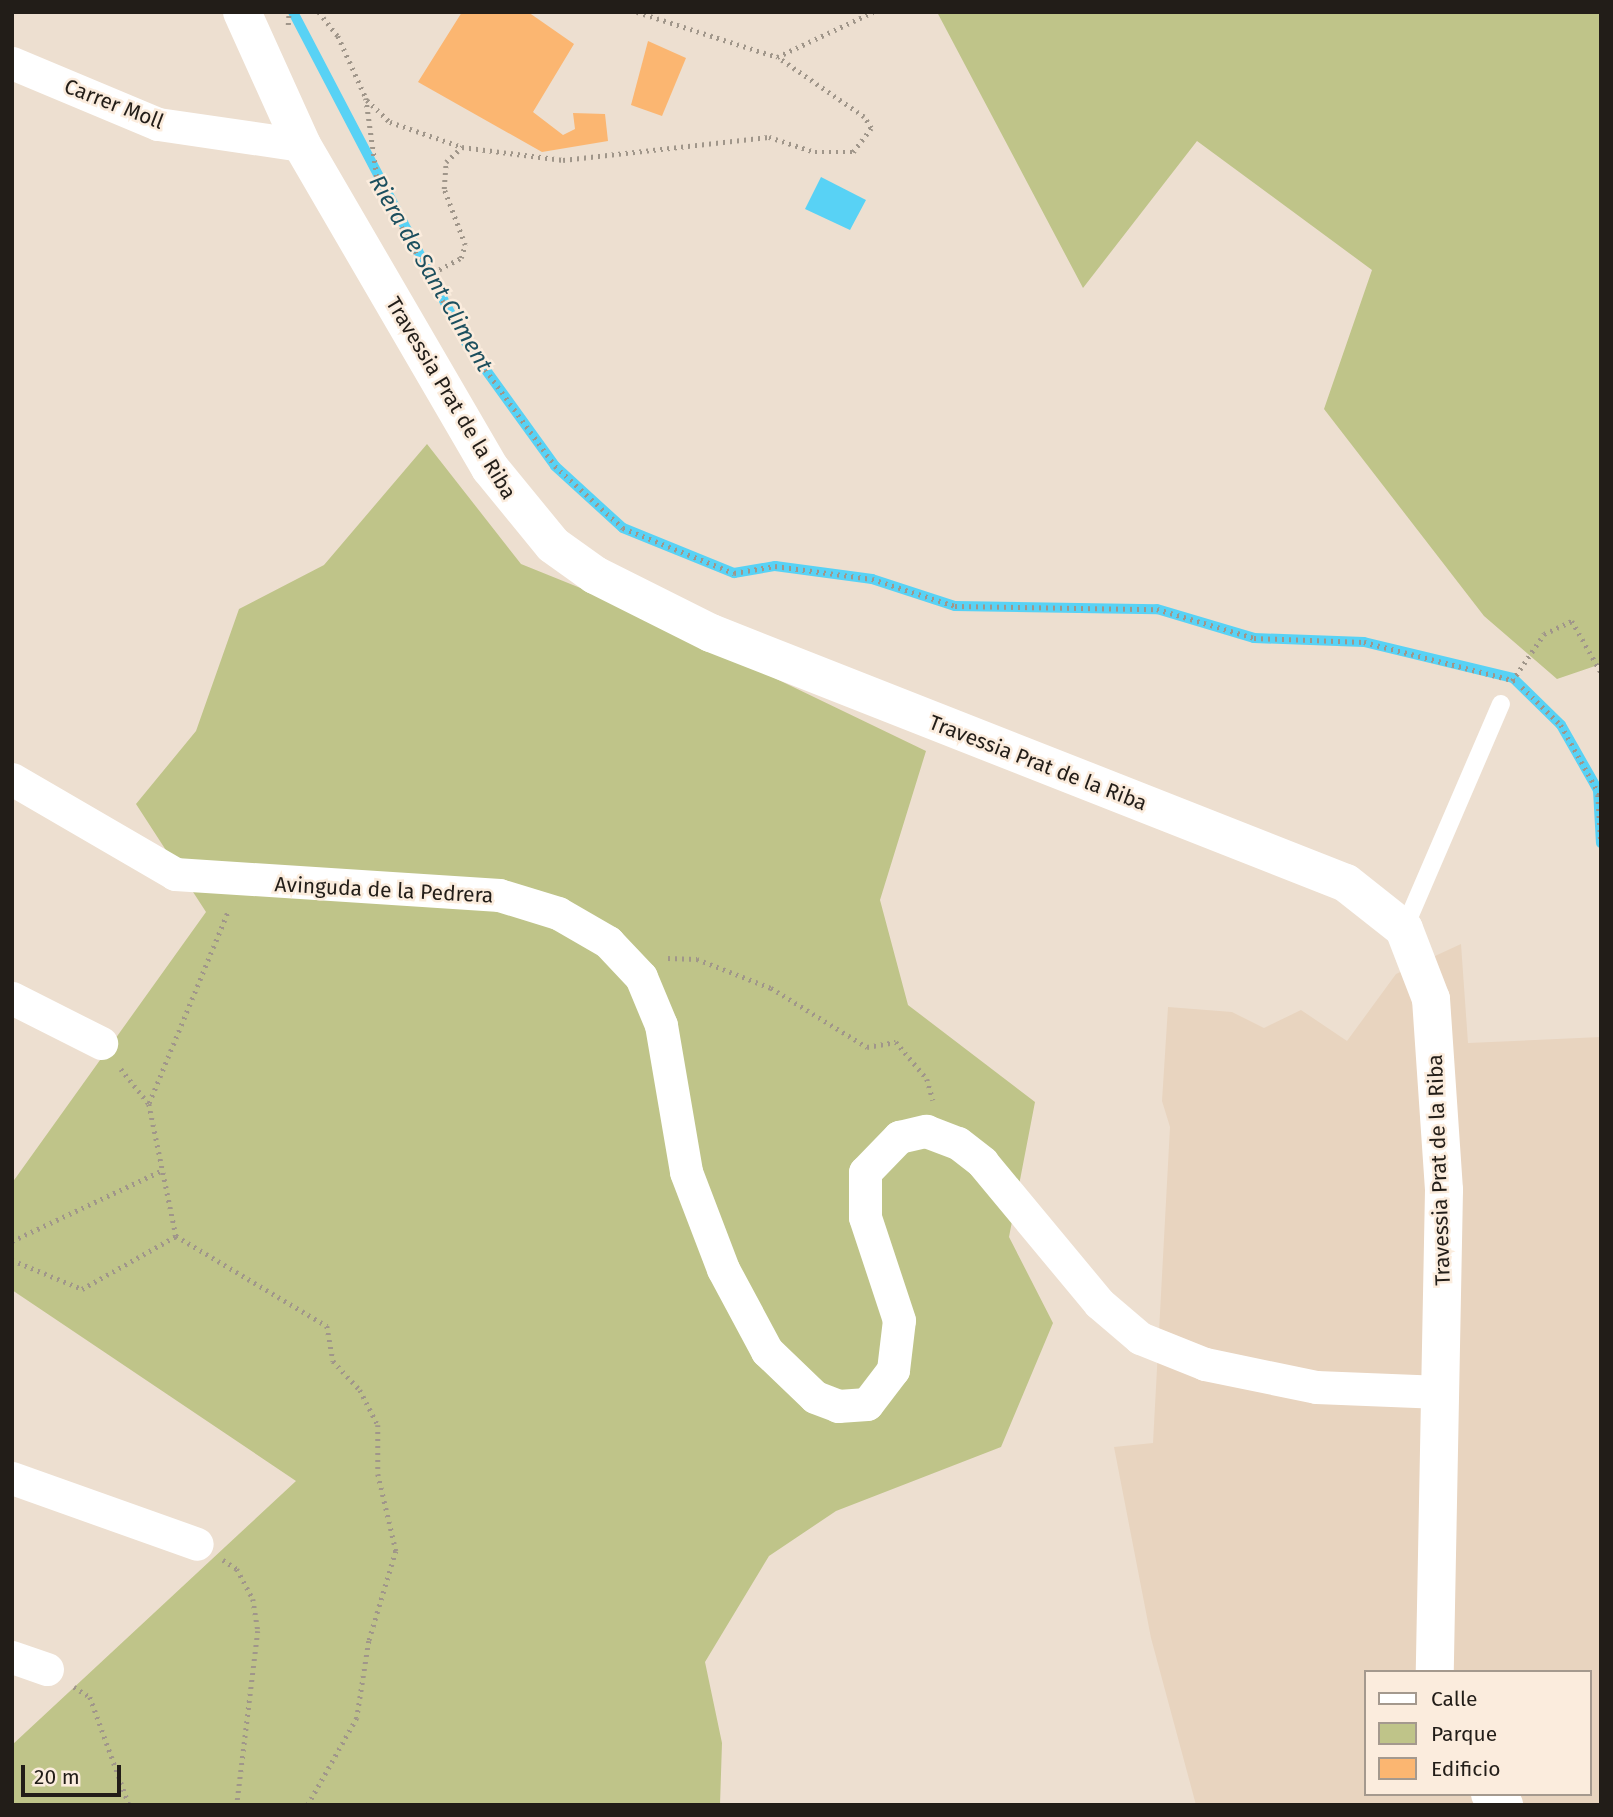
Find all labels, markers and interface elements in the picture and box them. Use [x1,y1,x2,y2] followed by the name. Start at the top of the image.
[61,73,167,135] street label: Carrer Moll
[364,170,498,376] water label: Riera de Sant Climent
[381,292,521,504] street label: Travessia Prat de la Riba
[925,710,1151,816] street label: Travessia Prat de la Riba
[274,872,494,908] street label: Avinguda de la Pedrera
[1422,1054,1456,1286] street label: Travessia Prat de la Riba
[1364,1670,1592,1796] legend
[1431,1686,1477,1712] text: Calle
[1431,1721,1497,1747] text: Parque
[24,1750,124,1794] scale bar
[1431,1756,1501,1782] text: Edificio
[34,1764,80,1790] text: 20 m

